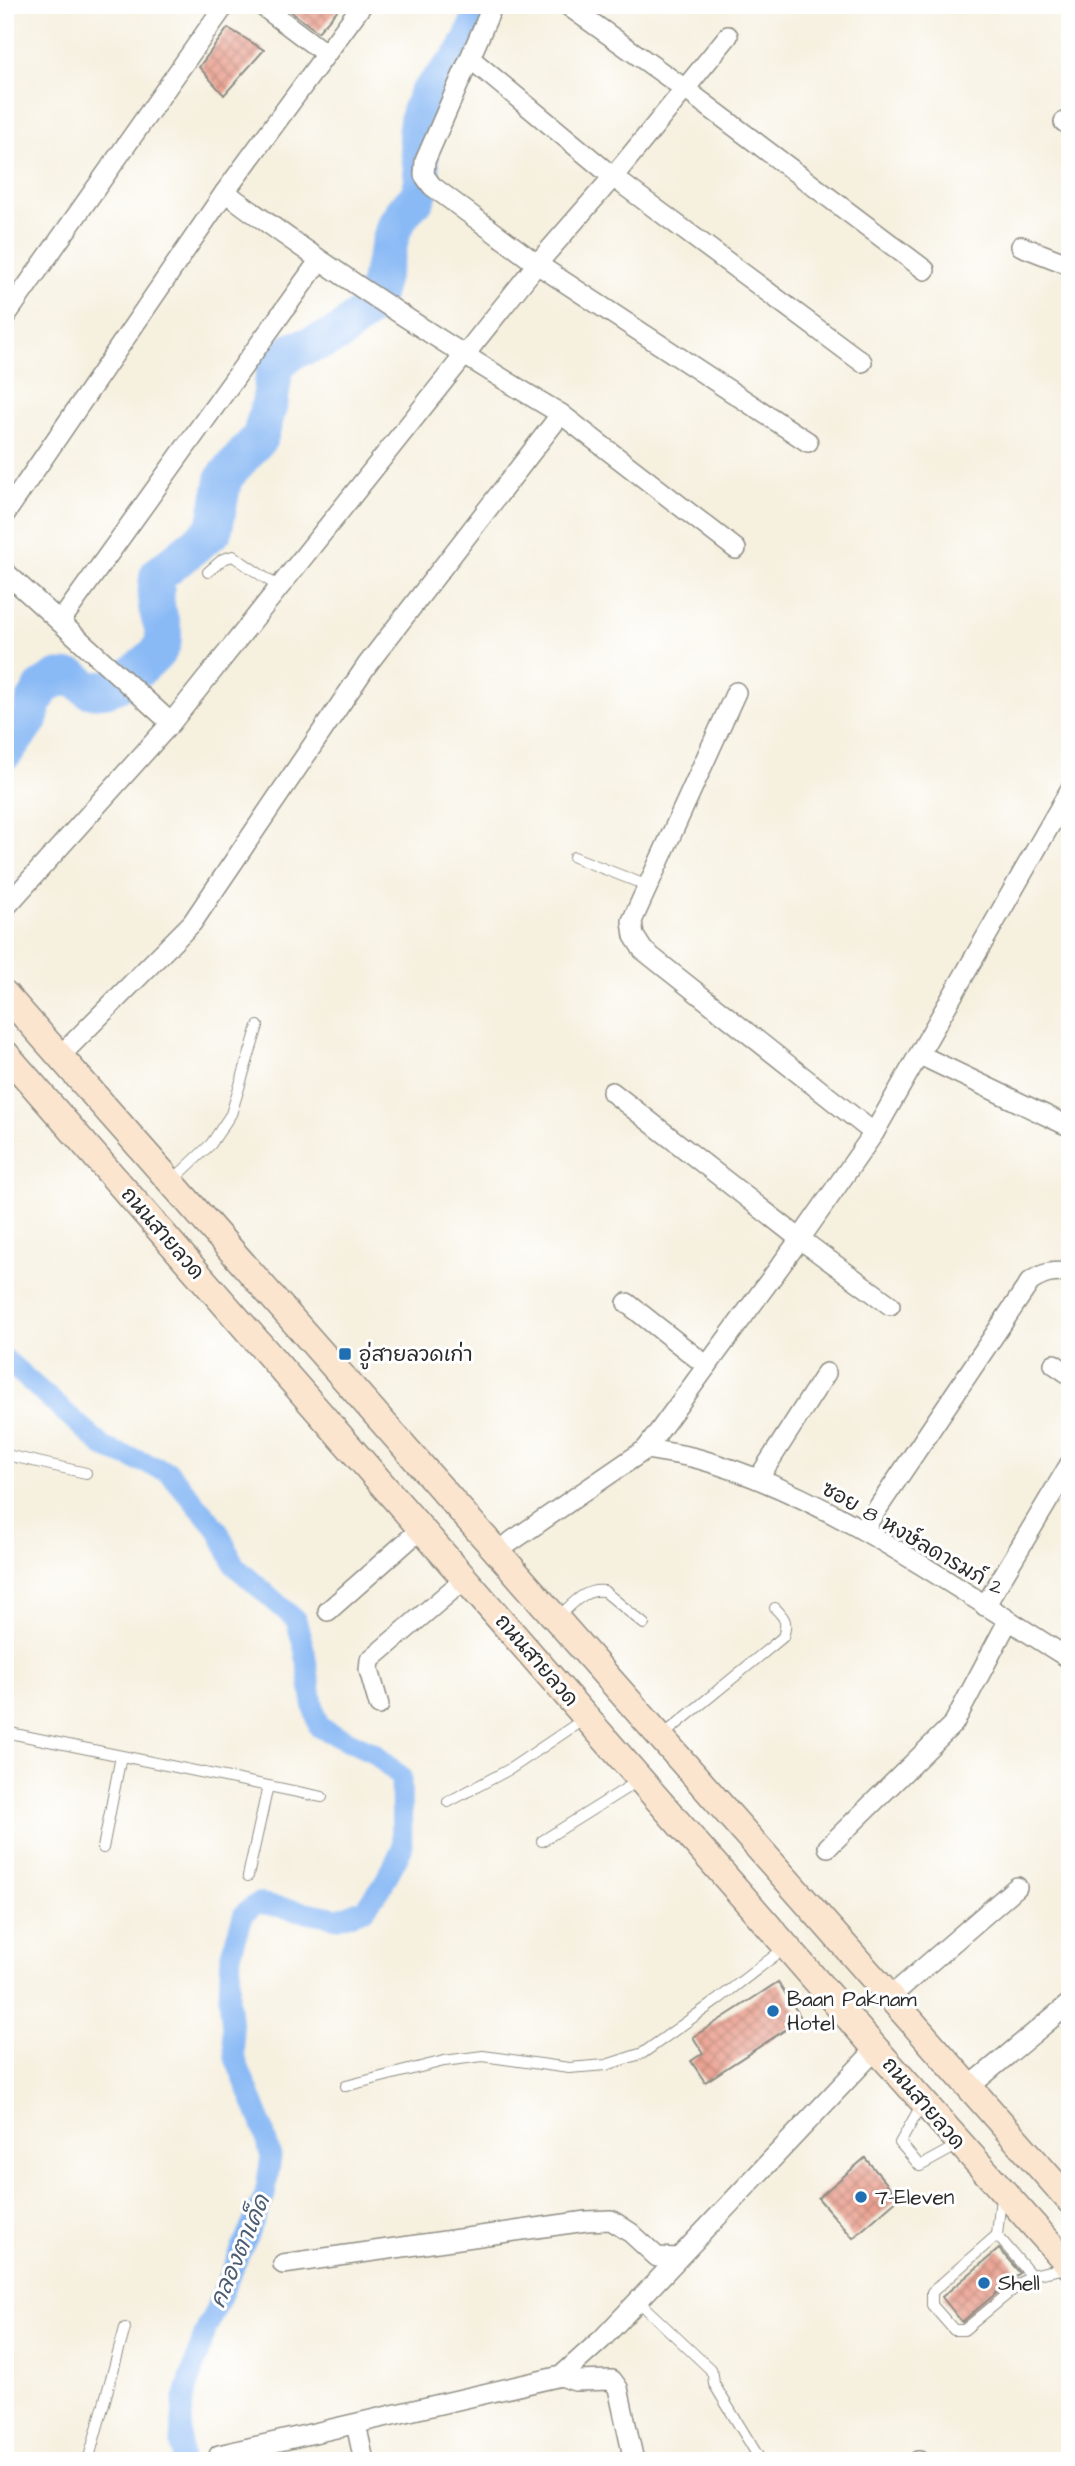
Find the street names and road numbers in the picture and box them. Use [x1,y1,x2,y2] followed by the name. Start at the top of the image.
[114,1181,211,1286] street label: ถนนสายลวด
[816,1474,1009,1602] street label: ซอย 8 หงษ์ลดารมภ์ 2
[488,1608,585,1713] street label: ถนนสายลวด
[875,2051,972,2156] street label: ถนนสายลวด

